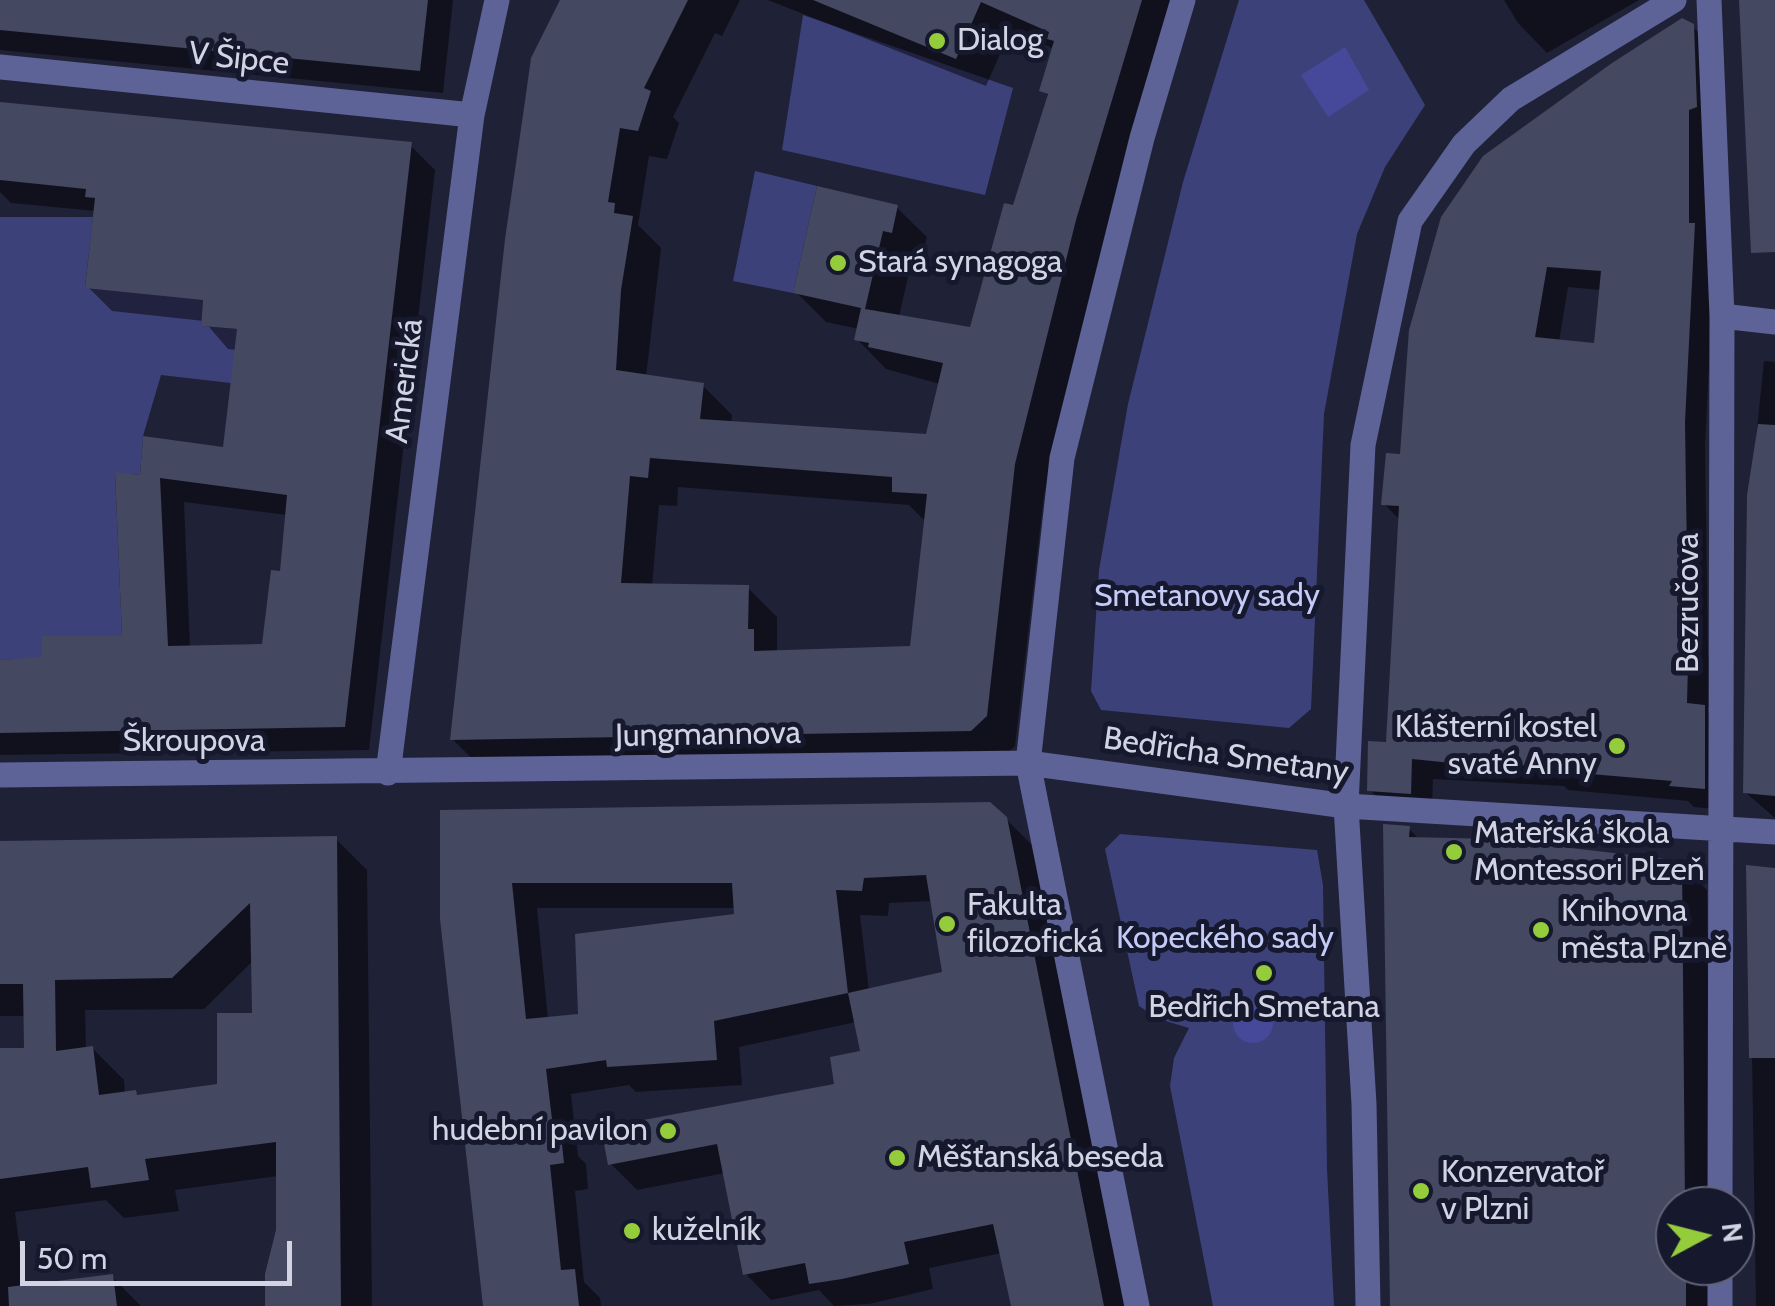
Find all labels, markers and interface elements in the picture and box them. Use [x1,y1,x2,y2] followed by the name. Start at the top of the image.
[957,22,1043,60] place label: Dialog
[926,30,948,52] marker: Dialog
[187,35,291,83] street label: V Šipce
[858,244,1062,282] place label: Stará synagoga
[827,252,849,274] marker: Stará synagoga
[378,317,432,445] street label: Americká
[1670,533,1708,673] street label: Bezručova
[1094,578,1320,616] park label: Smetanovy sady
[1395,709,1597,784] place label: Klášterní kostel svaté Anny
[615,714,801,756] street label: Jungmannova
[1101,720,1351,792] street label: Bedřicha Smetany
[123,723,265,761] street label: Škroupova
[1606,735,1628,757] marker: Klášterní kostel svaté Anny
[1474,815,1705,890] place label: Mateřská škola Montessori Plzeň
[1443,841,1465,863] marker: Mateřská škola Montessori Plzeň
[967,887,1103,962] place label: Fakulta filozofická
[1561,893,1727,968] place label: Knihovna města Plzně
[936,913,958,935] marker: Fakulta filozofická
[1530,919,1552,941] marker: Knihovna města Plzně
[1116,920,1334,958] park label: Kopeckého sady
[1253,962,1275,984] marker: Bedřich Smetana
[1148,989,1380,1027] place label: Bedřich Smetana
[432,1112,648,1150] place label: hudební pavilon
[657,1120,679,1142] marker: hudební pavilon
[917,1139,1164,1177] place label: Měšťanská beseda
[886,1147,908,1169] marker: Měšťanská beseda
[1441,1154,1604,1229] place label: Konzervatoř v Plzni
[1410,1180,1432,1202] marker: Konzervatoř v Plzni
[1655,1186,1755,1286] north arrow
[652,1212,761,1250] place label: kuželník
[621,1220,643,1242] marker: kuželník
[25,1221,298,1283] scale bar
[1715,1221,1751,1244] text: N
[37,1240,107,1277] text: 50 m

